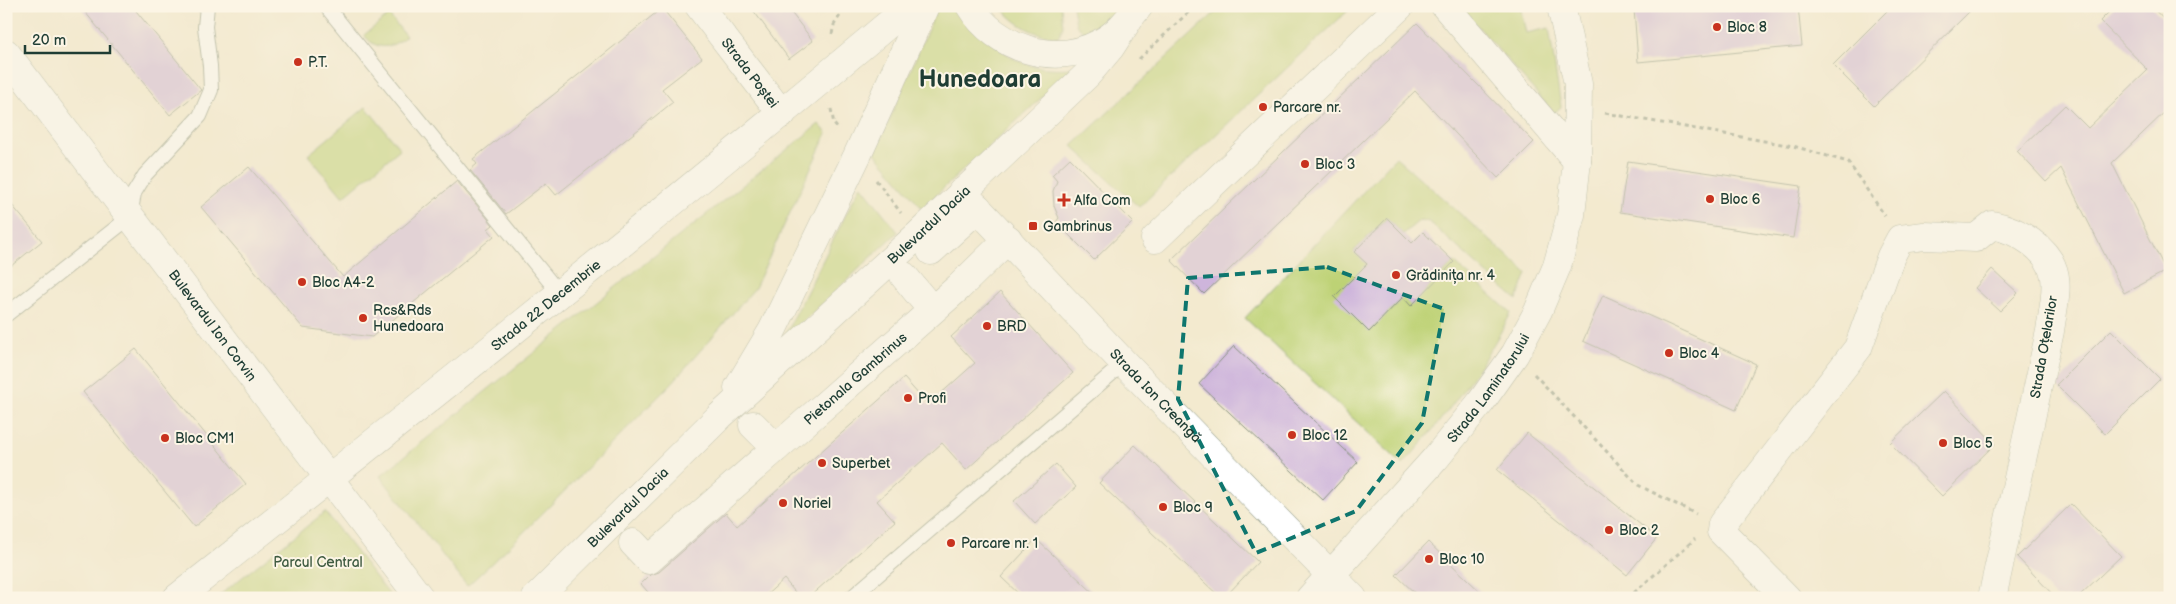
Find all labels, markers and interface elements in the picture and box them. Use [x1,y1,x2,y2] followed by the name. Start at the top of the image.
[1727,19,1767,36] place label: Bloc 8
[1711,21,1723,33] marker: Bloc 8
[25,22,110,54] scale bar
[32,31,66,50] text: 20 m
[718,34,782,111] street label: Strada Poștei
[308,54,328,71] place label: P.T.
[292,56,304,68] marker: P.T.
[919,65,1041,94] district label: Hunedoara
[1273,99,1341,116] place label: Parcare nr.
[1257,101,1269,113] marker: Parcare nr.
[1315,156,1355,173] place label: Bloc 3
[1299,158,1311,170] marker: Bloc 3
[884,182,974,267] street label: Bulevardul Dacia
[1720,191,1761,208] place label: Bloc 6
[1074,192,1131,209] place label: Alfa Com
[1704,193,1716,205] marker: Bloc 6
[1058,194,1070,206] marker: Alfa Com
[1043,218,1112,235] place label: Gambrinus
[1027,220,1039,232] marker: Gambrinus
[487,256,604,354] street label: Strada 22 Decembrie
[165,266,261,385] street label: Bulevardul Ion Corvin
[1406,267,1495,284] place label: Grădinița nr. 4
[1390,269,1402,281] marker: Grădinița nr. 4
[312,274,375,291] place label: Bloc A4-2
[296,276,308,288] marker: Bloc A4-2
[2027,293,2062,400] street label: Strada Oțelarilor
[373,302,444,335] place label: Rcs&Rds Hunedoara
[357,312,369,324] marker: Rcs&Rds Hunedoara
[997,318,1027,335] place label: BRD
[981,320,993,332] marker: BRD
[800,329,910,428] street label: Pietonala Gambrinus
[1443,330,1533,446] street label: Strada Laminatorului
[1106,345,1205,446] street label: Strada Ion Creangă
[1679,345,1720,362] place label: Bloc 4
[1663,347,1675,359] marker: Bloc 4
[918,390,946,407] place label: Profi
[902,392,914,404] marker: Profi
[1302,427,1348,444] place label: Bloc 12
[1286,429,1298,441] marker: Bloc 12
[175,430,234,447] place label: Bloc CM1
[159,432,171,444] marker: Bloc CM1
[1953,435,1993,452] place label: Bloc 5
[1937,437,1949,449] marker: Bloc 5
[832,455,891,472] place label: Superbet
[816,457,828,469] marker: Superbet
[584,463,672,551] street label: Bulevardul Dacia
[793,495,831,512] place label: Noriel
[777,497,789,509] marker: Noriel
[1173,499,1213,516] place label: Bloc 9
[1157,501,1169,513] marker: Bloc 9
[1619,522,1660,539] place label: Bloc 2
[1603,524,1615,536] marker: Bloc 2
[961,535,1038,552] place label: Parcare nr. 1
[945,537,957,549] marker: Parcare nr. 1
[1439,551,1484,568] place label: Bloc 10
[1423,553,1435,565] marker: Bloc 10
[273,554,363,571] park label: Parcul Central

